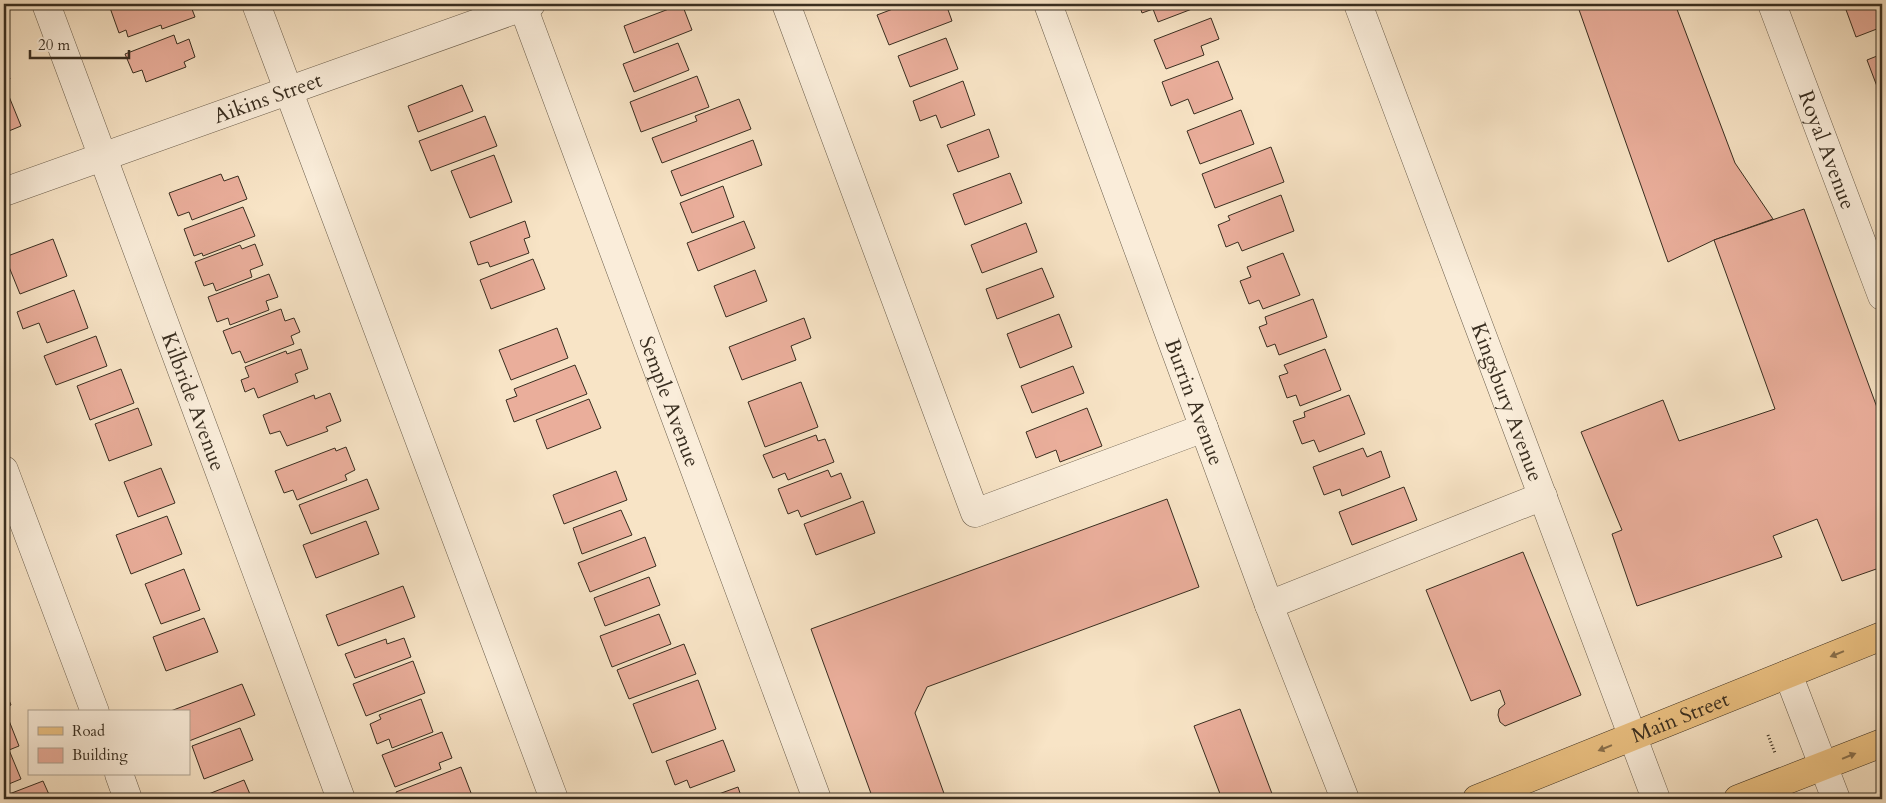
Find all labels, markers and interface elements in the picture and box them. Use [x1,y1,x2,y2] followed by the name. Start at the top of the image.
[30,28,129,60] scale bar
[38,35,70,55] text: 20 m
[210,66,326,131] street label: Aikins Street
[1791,86,1862,214] street label: Royal Avenue
[1464,319,1550,486] street label: Kingsbury Avenue
[154,328,232,475] street label: Kilbride Avenue
[631,332,707,471] street label: Semple Avenue
[1157,335,1230,469] street label: Burrin Avenue
[1829,650,1844,658] one-way arrow
[1627,685,1734,750] street label: Main Street
[28,710,190,776] legend
[72,721,105,741] text: Road
[1598,744,1612,752] one-way arrow
[72,745,128,765] text: Building
[1841,752,1856,760] one-way arrow

